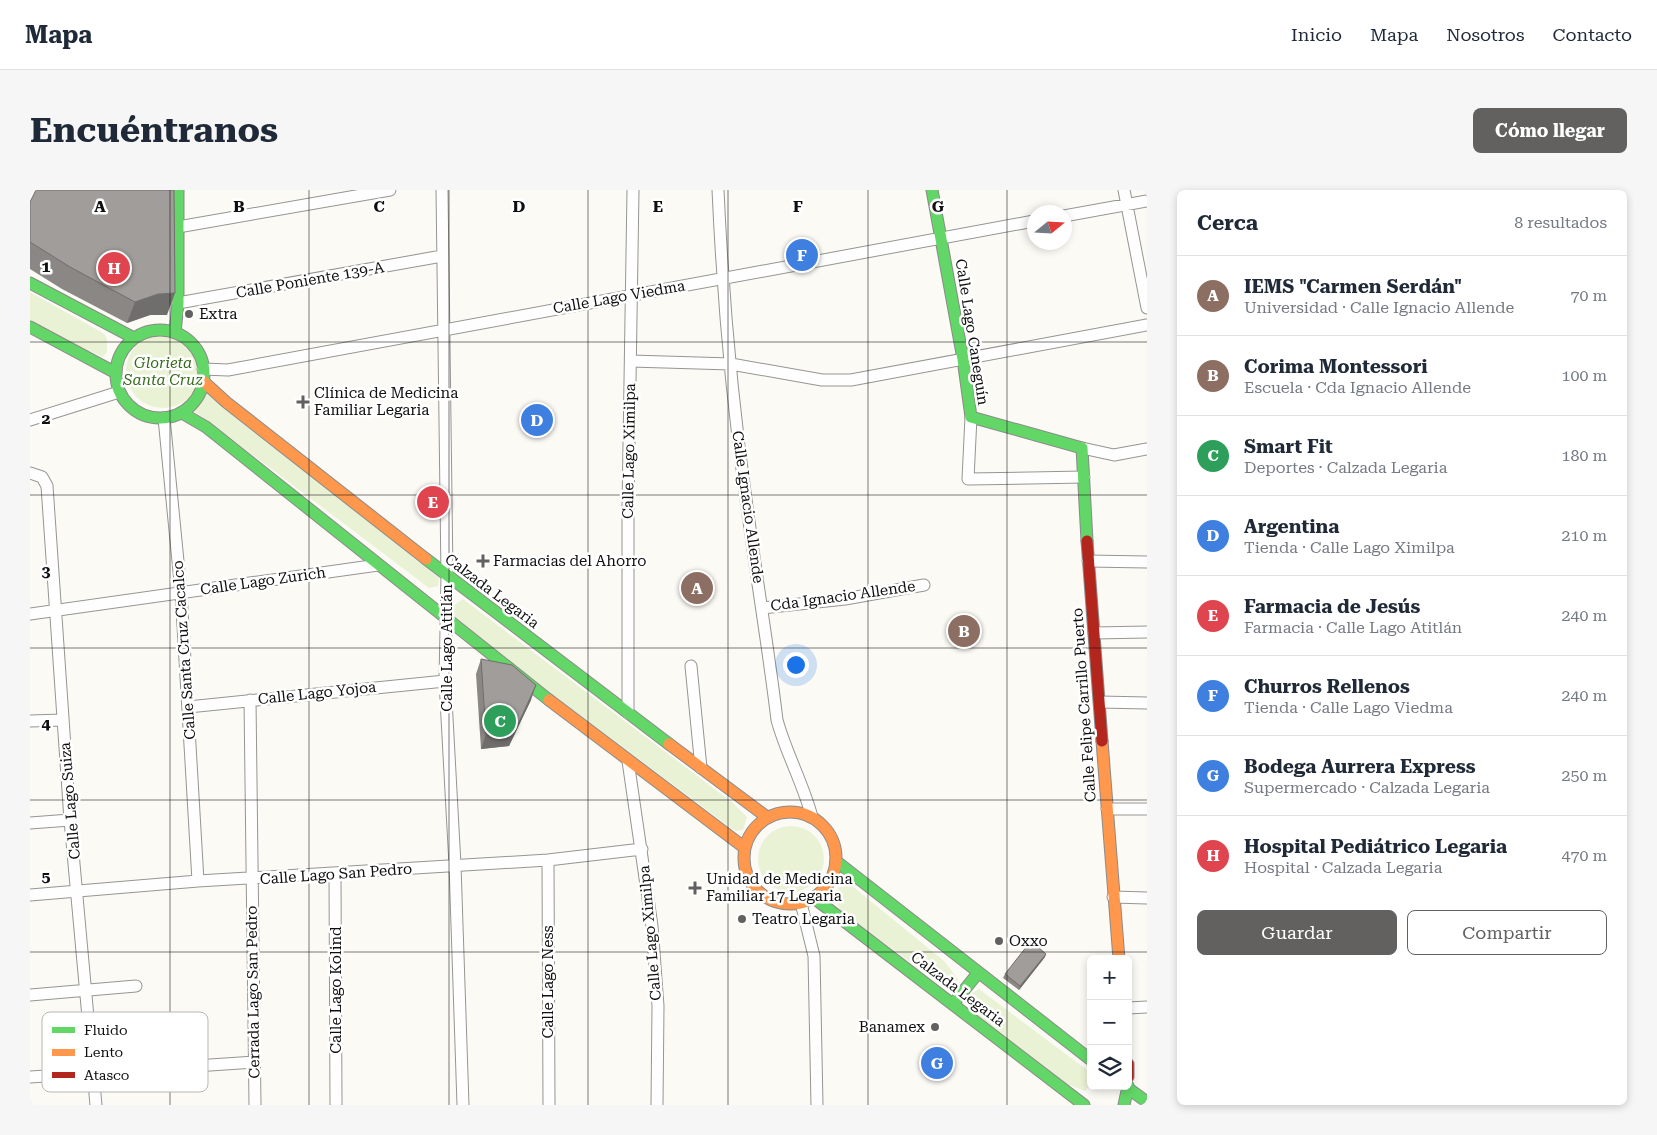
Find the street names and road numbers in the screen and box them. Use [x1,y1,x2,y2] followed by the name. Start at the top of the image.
[234,258,386,302] street label: Calle Poniente 139-A
[952,258,993,407] street label: Calle Lago Caneguín
[552,277,686,317] street label: Calle Lago Viedma
[619,383,639,519] street label: Calle Lago Ximilpa
[728,430,768,584] street label: Calle Ignacio Allende
[441,550,543,632] street label: Calzada Legaria
[169,560,199,740] street label: Calle Santa Cruz Cacalco
[199,563,327,599] street label: Calle Lago Zurich
[769,577,917,615] street label: Cda Ignacio Allende
[438,584,456,712] street label: Calle Lago Atitlán
[1068,607,1100,803] street label: Calle Felipe Carrillo Puerto
[257,678,377,708] street label: Calle Lago Yojoa
[56,742,84,860] street label: Calle Lago Suiza
[259,860,413,888] street label: Calle Lago San Pedro
[635,865,665,1001] street label: Calle Lago Ximilpa
[242,905,264,1079] street label: Cerrada Lago San Pedro
[539,925,557,1039] street label: Calle Lago Ness
[327,926,345,1054] street label: Calle Lago Kolind
[907,948,1009,1030] street label: Calzada Legaria

